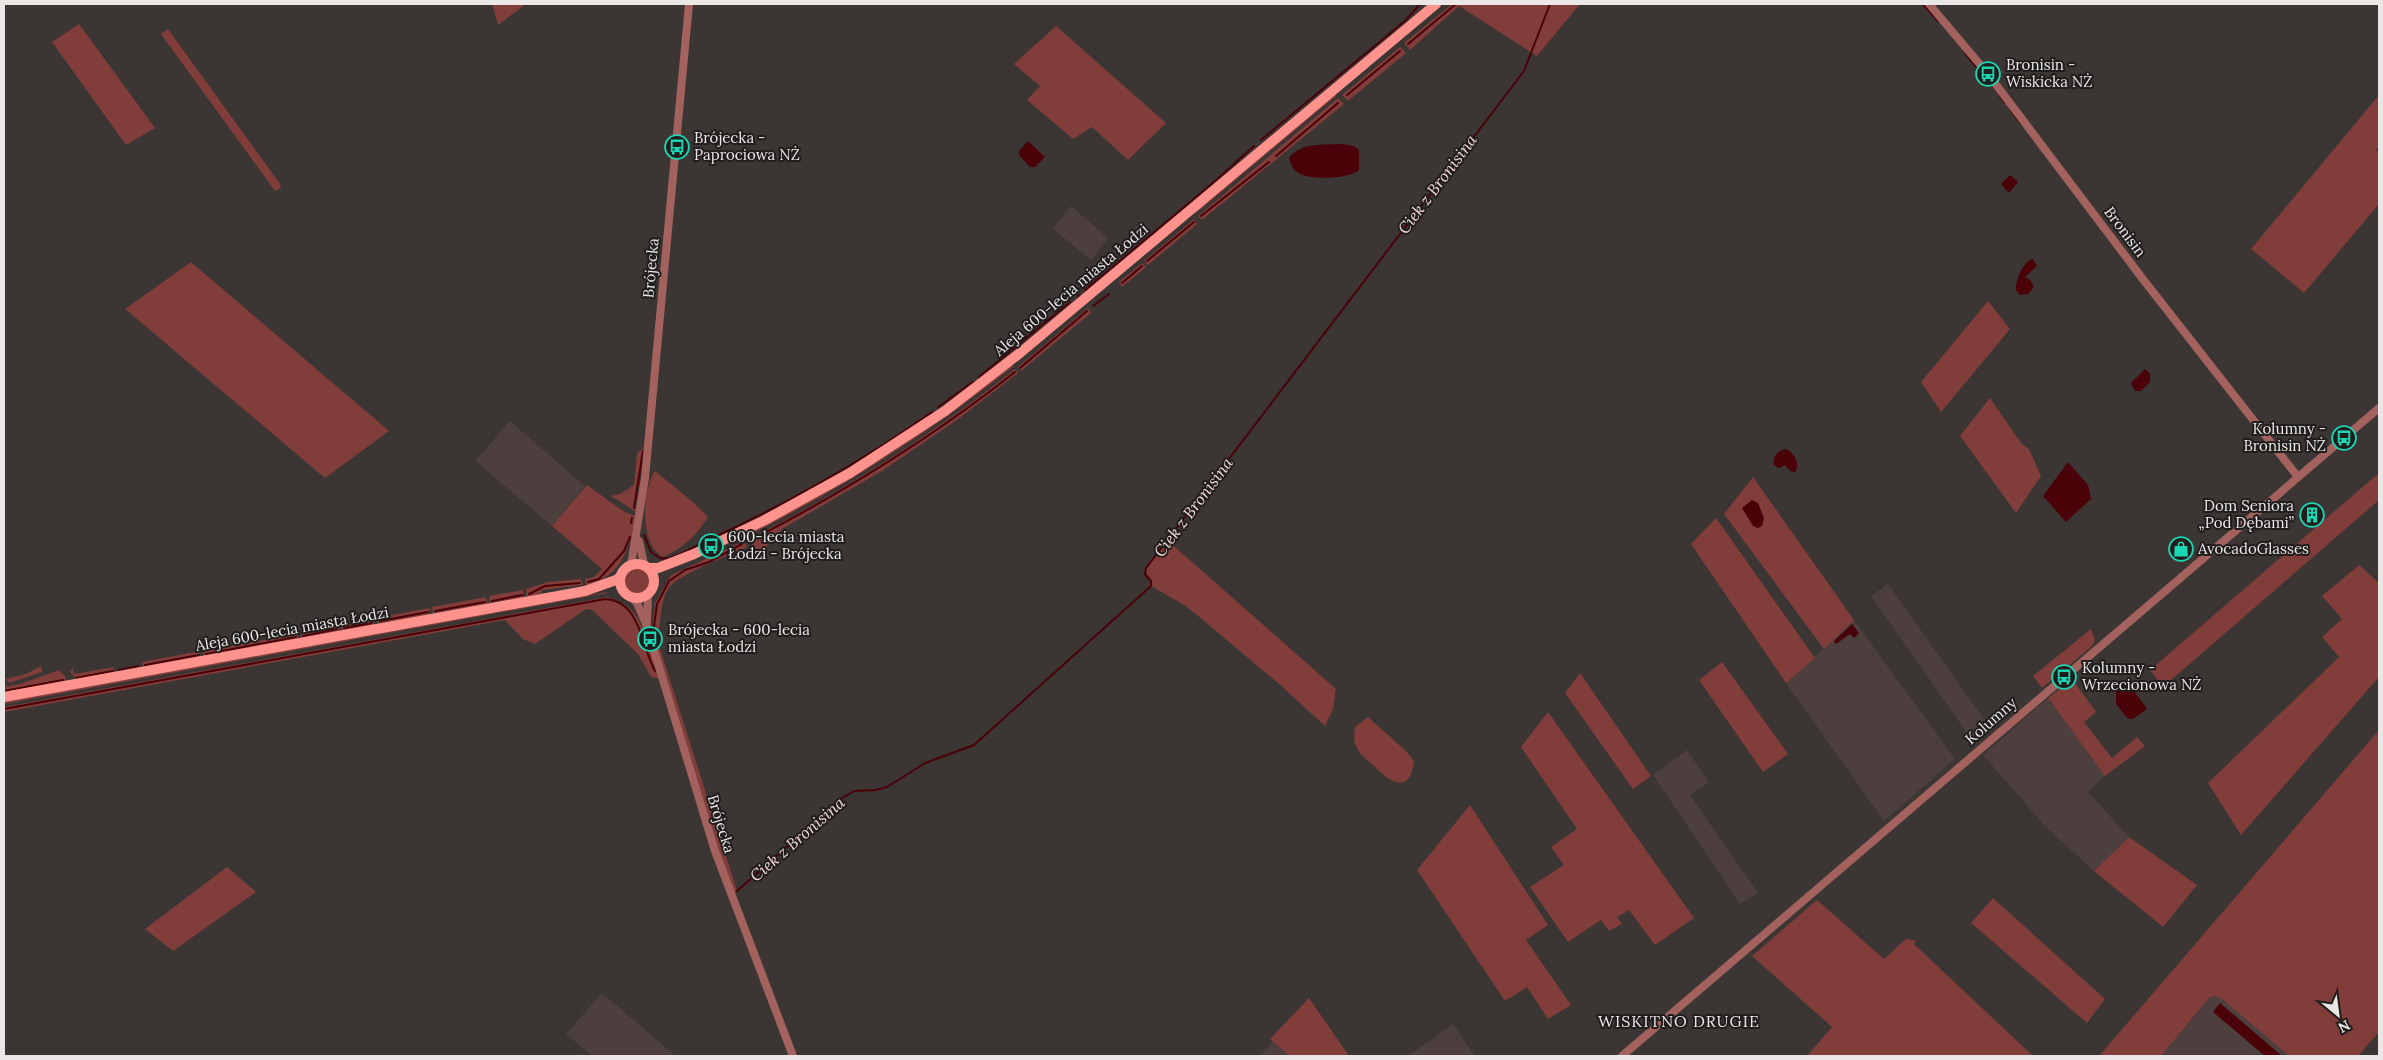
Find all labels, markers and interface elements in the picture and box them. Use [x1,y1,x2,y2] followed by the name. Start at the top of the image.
[2006,55,2092,91] place label: Bronisin - Wiskicka NŻ
[1975,61,2001,87] bus stop icon: Bronisin - Wiskicka NŻ
[694,128,800,164] place label: Brójecka - Paprociowa NŻ
[1393,130,1481,238] water label: Ciek z Bronisina
[664,134,690,160] bus stop icon: Brójecka - Paprociowa NŻ
[2100,203,2150,261] street label: Bronisin
[989,219,1152,361] street label: Aleja 600-lecia miasta Łodzi
[638,237,663,299] street label: Brójecka
[2244,419,2326,455] place label: Kolumny - Bronisin NŻ
[2331,425,2357,451] bus stop icon: Kolumny - Bronisin NŻ
[1149,453,1237,561] water label: Ciek z Bronisina
[2198,496,2294,532] place label: Dom Seniora „Pod Dębami”
[2299,502,2325,528] building icon: Dom Seniora „Pod Dębami”
[728,527,845,563] place label: 600-lecia miasta Łodzi - Brójecka
[698,533,724,559] bus stop icon: 600-lecia miasta Łodzi - Brójecka
[2168,536,2194,562] shop icon: AvocadoGlasses
[2197,539,2309,558] place label: AvocadoGlasses
[193,602,390,655] street label: Aleja 600-lecia miasta Łodzi
[668,620,810,656] place label: Brójecka - 600-lecia miasta Łodzi
[637,626,663,652] bus stop icon: Brójecka - 600-lecia miasta Łodzi
[2082,658,2201,694] place label: Kolumny - Wrzecionowa NŻ
[2051,664,2077,690] bus stop icon: Kolumny - Wrzecionowa NŻ
[1961,693,2020,748] street label: Kolumny
[704,792,739,856] street label: Brójecka
[745,792,849,886] water label: Ciek z Bronisina
[2313,990,2363,1040] north arrow
[1598,1011,1760,1031] district label: WISKITNO DRUGIE
[2335,1016,2353,1037] text: N

